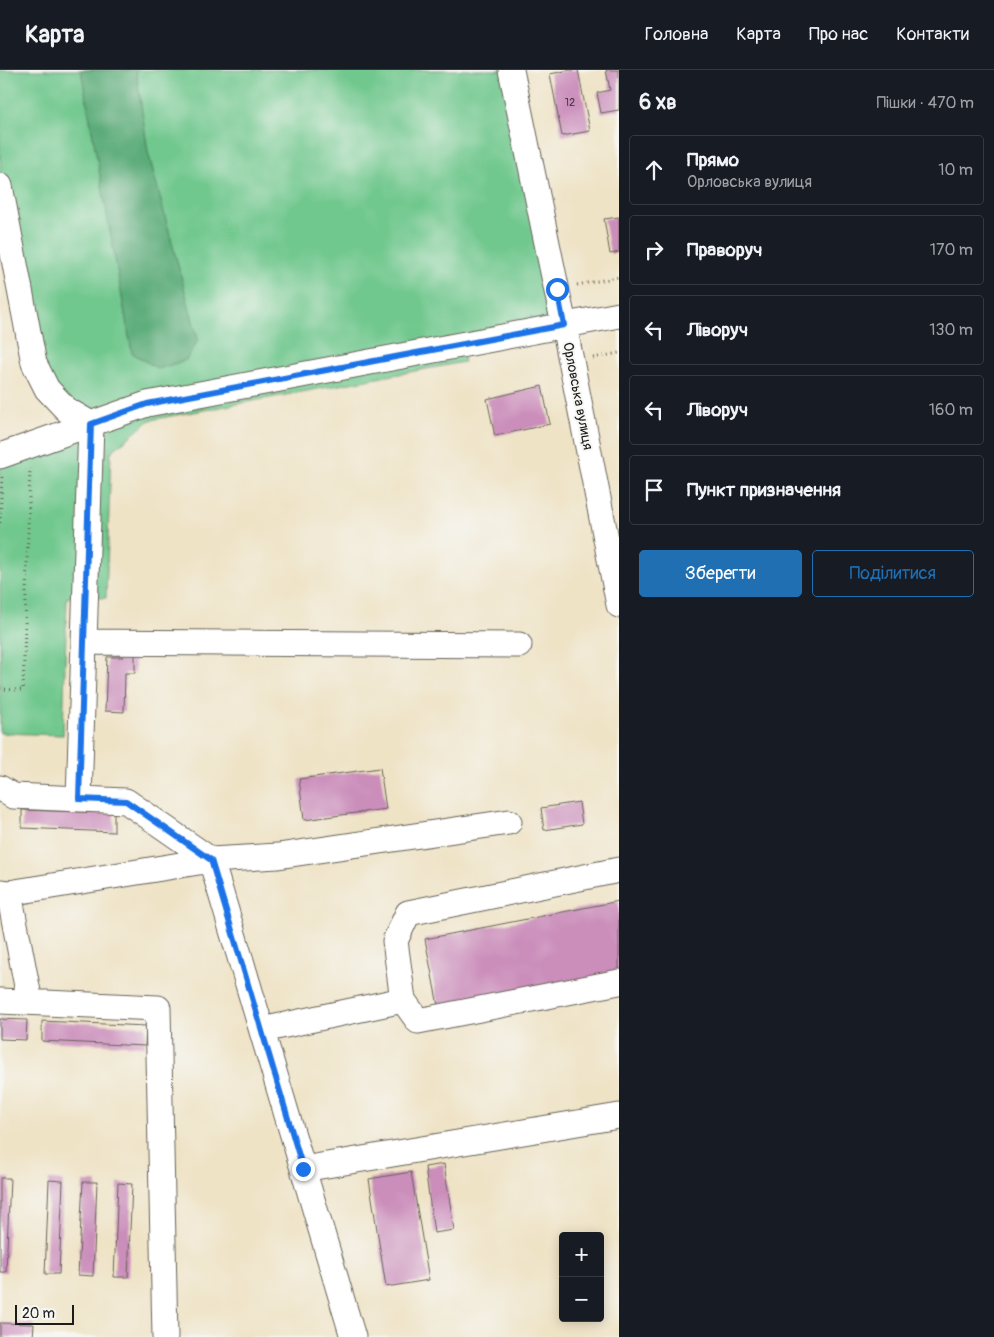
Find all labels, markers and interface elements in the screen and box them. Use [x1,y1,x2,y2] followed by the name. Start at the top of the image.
[25,20,84,49] text: Карта
[645,23,708,46] text: Головна
[736,23,781,46] text: Карта
[809,23,868,46] text: Про нас
[896,23,969,46] text: Контакти
[639,89,677,116] text: 6 хв
[876,93,974,113] text: Пішки · 470 m
[565,96,575,109] house number: 12
[687,148,739,172] text: Прямо
[640,156,668,184] icon: ahead
[938,160,973,180] text: 10 m
[687,172,812,192] text: Орловська вулиця
[640,236,668,264] icon: right
[687,238,762,262] text: Праворуч
[930,240,973,260] text: 170 m
[546,278,569,301] route start
[640,316,668,344] icon: left
[687,318,748,342] text: Ліворуч
[929,320,973,340] text: 130 m
[559,341,597,451] street label: Орловська вулиця
[640,396,668,424] icon: left
[687,398,748,422] text: Ліворуч
[929,400,973,420] text: 160 m
[640,476,668,504] icon: arrive
[687,478,841,502] text: Пункт призначення
[639,550,802,597] button: Зберегти
[812,550,974,597] button: Поділитися
[292,1158,315,1181] route end
[559,1232,604,1322] map controls
[559,1232,604,1277] button: +
[559,1277,604,1322] button: −
[15,1302,74,1325] scale bar
[22,1305,55,1322] text: 20 m

